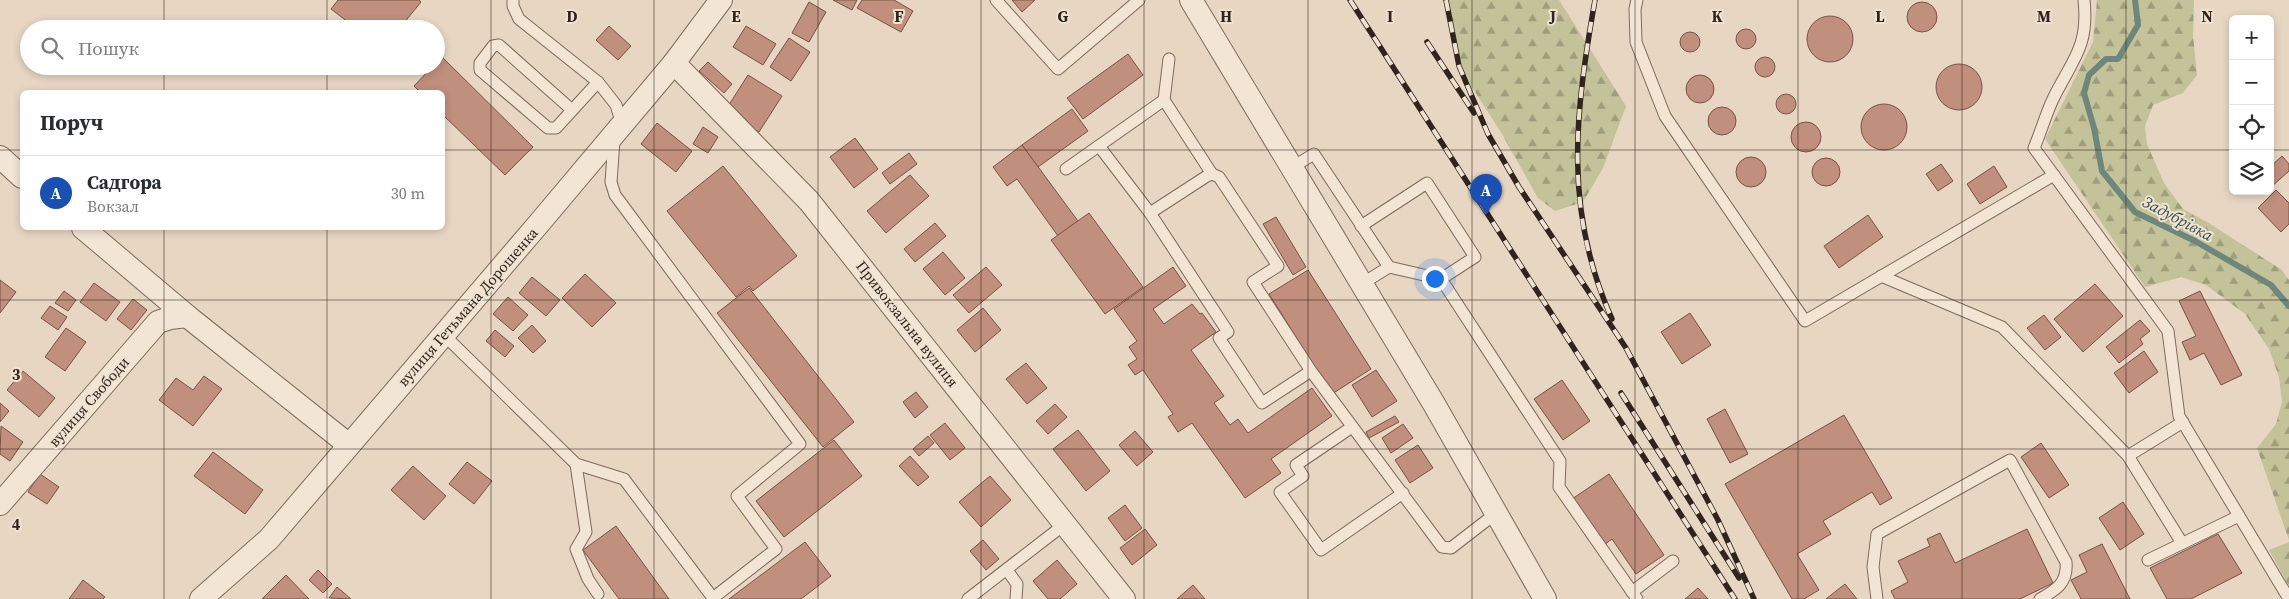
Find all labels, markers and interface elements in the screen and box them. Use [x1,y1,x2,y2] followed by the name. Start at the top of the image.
[566,5,578,27] text: D
[731,5,741,27] text: E
[894,5,904,27] text: F
[1058,5,1069,27] text: G
[1220,5,1232,27] text: H
[1387,5,1393,27] text: I
[1549,5,1556,27] text: J
[1711,5,1723,27] text: K
[1875,5,1885,27] text: L
[2037,5,2051,27] text: M
[2201,5,2213,27] text: N
[2229,15,2274,195] map controls
[2229,15,2274,60] button: +
[20,20,445,75] search box
[38,34,66,62] icon: search
[78,35,139,61] text: Пошук
[2229,60,2274,105] button: −
[2229,105,2274,150] button: locate
[40,108,103,137] text: Поруч
[2229,150,2274,195] button: layers
[87,169,162,195] text: Садгора
[1470,174,1502,215] pin: A
[51,182,61,204] text: A
[391,182,425,204] text: 30 m
[2139,190,2218,246] water label: Задубрівка
[87,195,139,217] text: Вокзал
[393,222,543,391] street label: вулиця Гетьмана Дорошенка
[851,256,963,391] street label: Привокзальна вулиця
[1422,266,1448,292] your location
[43,352,134,451] street label: вулиця Свободи
[12,363,21,385] text: 3
[12,513,21,535] text: 4

